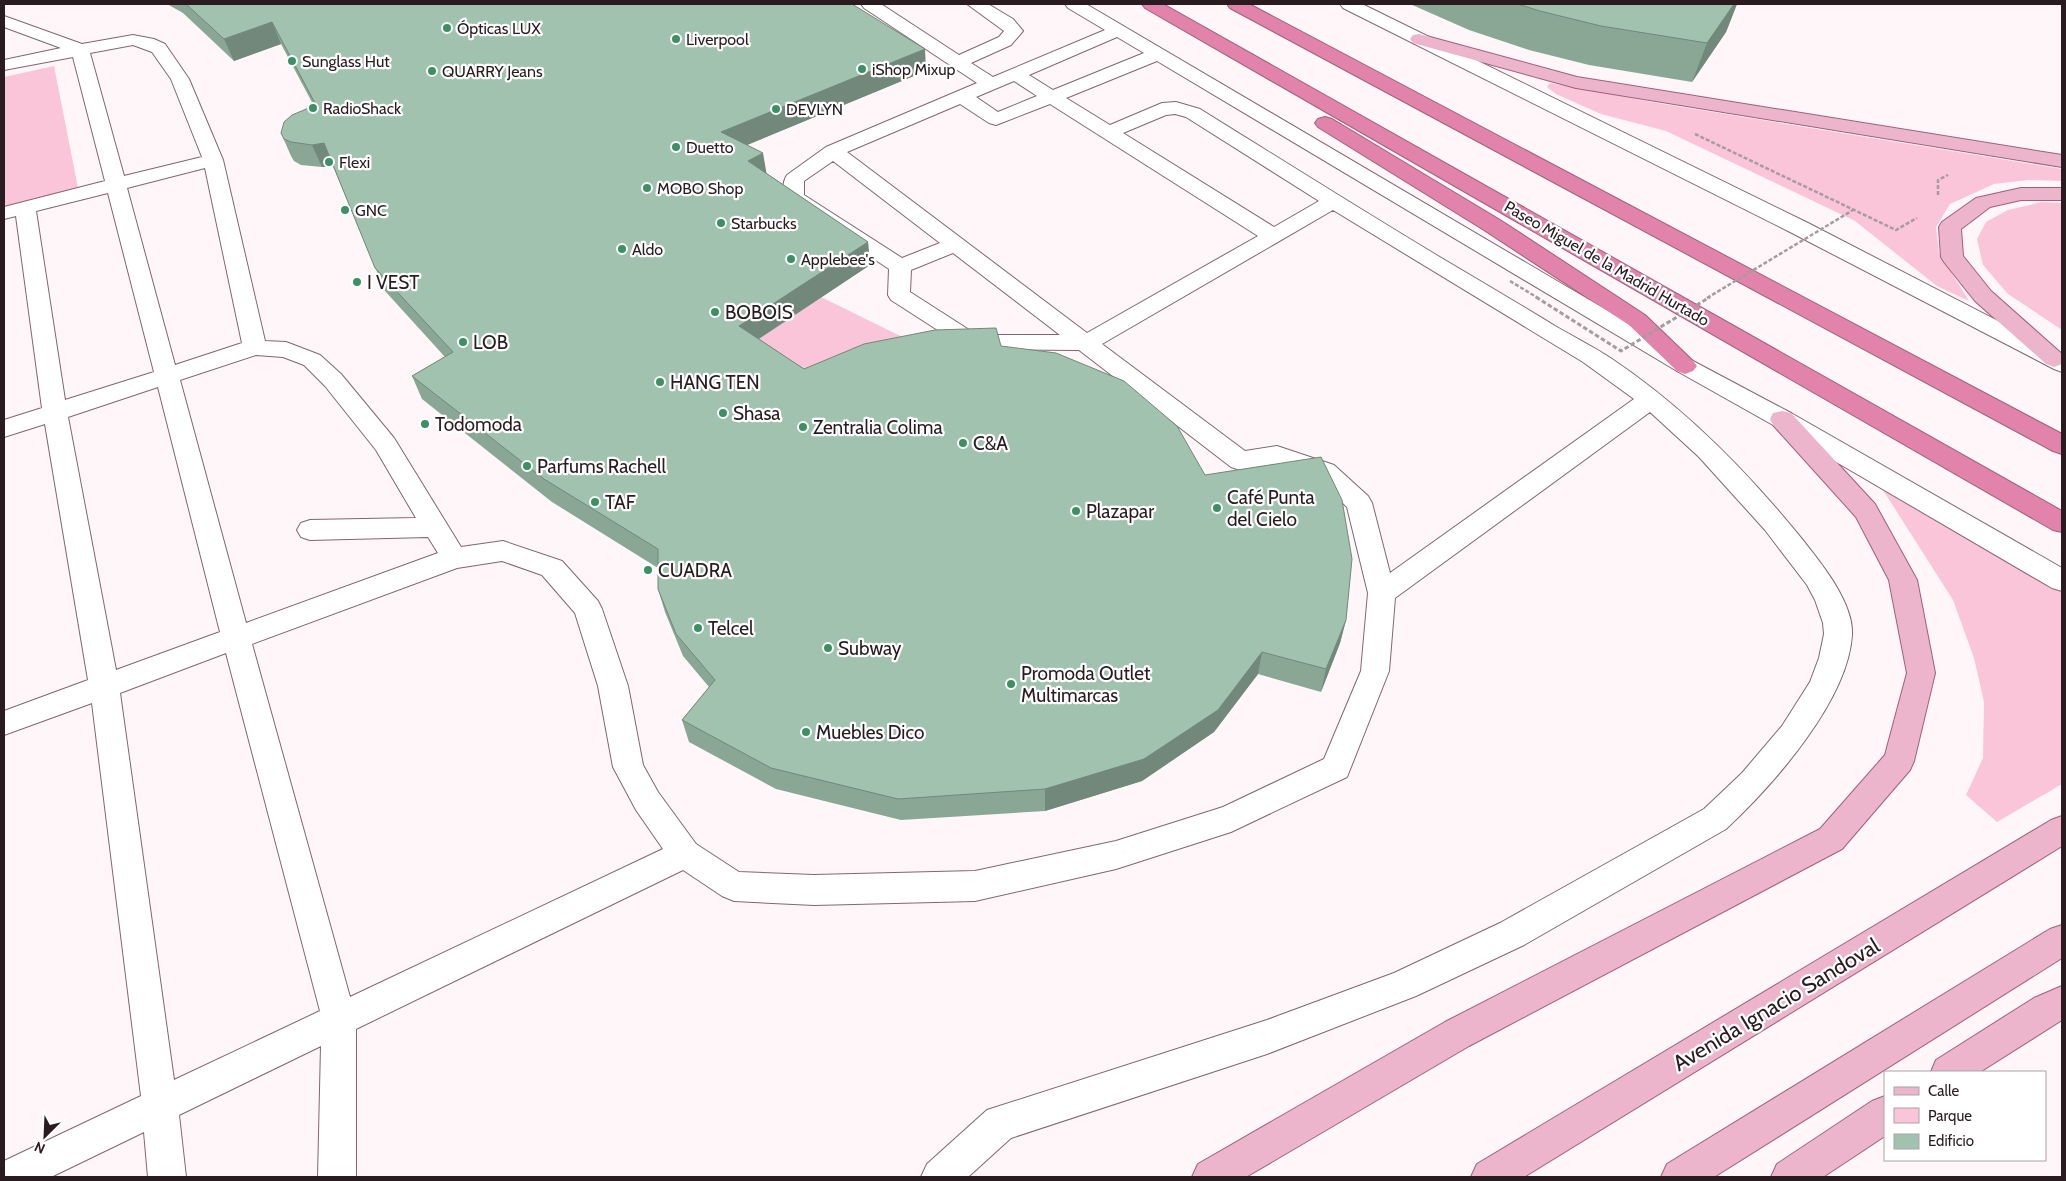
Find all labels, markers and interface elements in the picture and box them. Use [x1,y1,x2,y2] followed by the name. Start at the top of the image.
[457,19,541,38] place label: Ópticas LUX
[441,22,453,34] marker: Ópticas LUX
[686,30,749,49] place label: Liverpool
[670,33,682,45] marker: Liverpool
[302,52,390,71] place label: Sunglass Hut
[286,55,298,67] marker: Sunglass Hut
[872,60,956,79] place label: iShop Mixup
[442,62,543,81] place label: QUARRY Jeans
[856,63,868,75] marker: iShop Mixup
[426,65,438,77] marker: QUARRY Jeans
[323,99,402,118] place label: RadioShack
[786,100,843,119] place label: DEVLYN
[307,102,319,114] marker: RadioShack
[770,103,782,115] marker: DEVLYN
[686,138,734,157] place label: Duetto
[670,141,682,153] marker: Duetto
[339,153,370,172] place label: Flexi
[323,156,335,168] marker: Flexi
[657,179,743,198] place label: MOBO Shop
[641,182,653,194] marker: MOBO Shop
[1501,197,1713,330] street label: Paseo Miguel de la Madrid Hurtado
[355,201,387,220] place label: GNC
[339,204,351,216] marker: GNC
[731,214,797,233] place label: Starbucks
[715,217,727,229] marker: Starbucks
[632,240,663,259] place label: Aldo
[616,243,628,255] marker: Aldo
[801,250,875,269] place label: Applebee's
[785,253,797,265] marker: Applebee's
[367,271,419,294] place label: I VEST
[351,276,363,288] marker: I VEST
[725,301,793,324] place label: BOBOIS
[709,306,721,318] marker: BOBOIS
[473,331,508,354] place label: LOB
[457,336,469,348] marker: LOB
[670,371,760,394] place label: HANG TEN
[654,376,666,388] marker: HANG TEN
[733,402,780,425] place label: Shasa
[717,407,729,419] marker: Shasa
[435,413,522,436] place label: Todomoda
[813,416,943,439] place label: Zentralia Colima
[419,418,431,430] marker: Todomoda
[797,421,809,433] marker: Zentralia Colima
[973,432,1008,455] place label: C&A
[957,437,969,449] marker: C&A
[537,455,666,478] place label: Parfums Rachell
[521,460,533,472] marker: Parfums Rachell
[1227,486,1315,531] place label: Café Punta del Cielo
[605,491,636,514] place label: TAF
[589,496,601,508] marker: TAF
[1086,500,1154,523] place label: Plazapar
[1211,502,1223,514] marker: Café Punta del Cielo
[1070,505,1082,517] marker: Plazapar
[658,559,732,582] place label: CUADRA
[642,564,654,576] marker: CUADRA
[708,617,754,640] place label: Telcel
[692,622,704,634] marker: Telcel
[838,637,902,660] place label: Subway
[822,642,834,654] marker: Subway
[1021,662,1151,707] place label: Promoda Outlet Multimarcas
[1005,678,1017,690] marker: Promoda Outlet Multimarcas
[816,721,924,744] place label: Muebles Dico
[800,726,812,738] marker: Muebles Dico
[1668,932,1885,1077] street label: Avenida Ignacio Sandoval
[1884,1071,2046,1161] legend
[1928,1082,1959,1100] text: Calle
[1928,1107,1972,1125] text: Parque
[20,1111,70,1161] north arrow
[1928,1132,1974,1150] text: Edificio
[32,1138,48,1158] text: N

